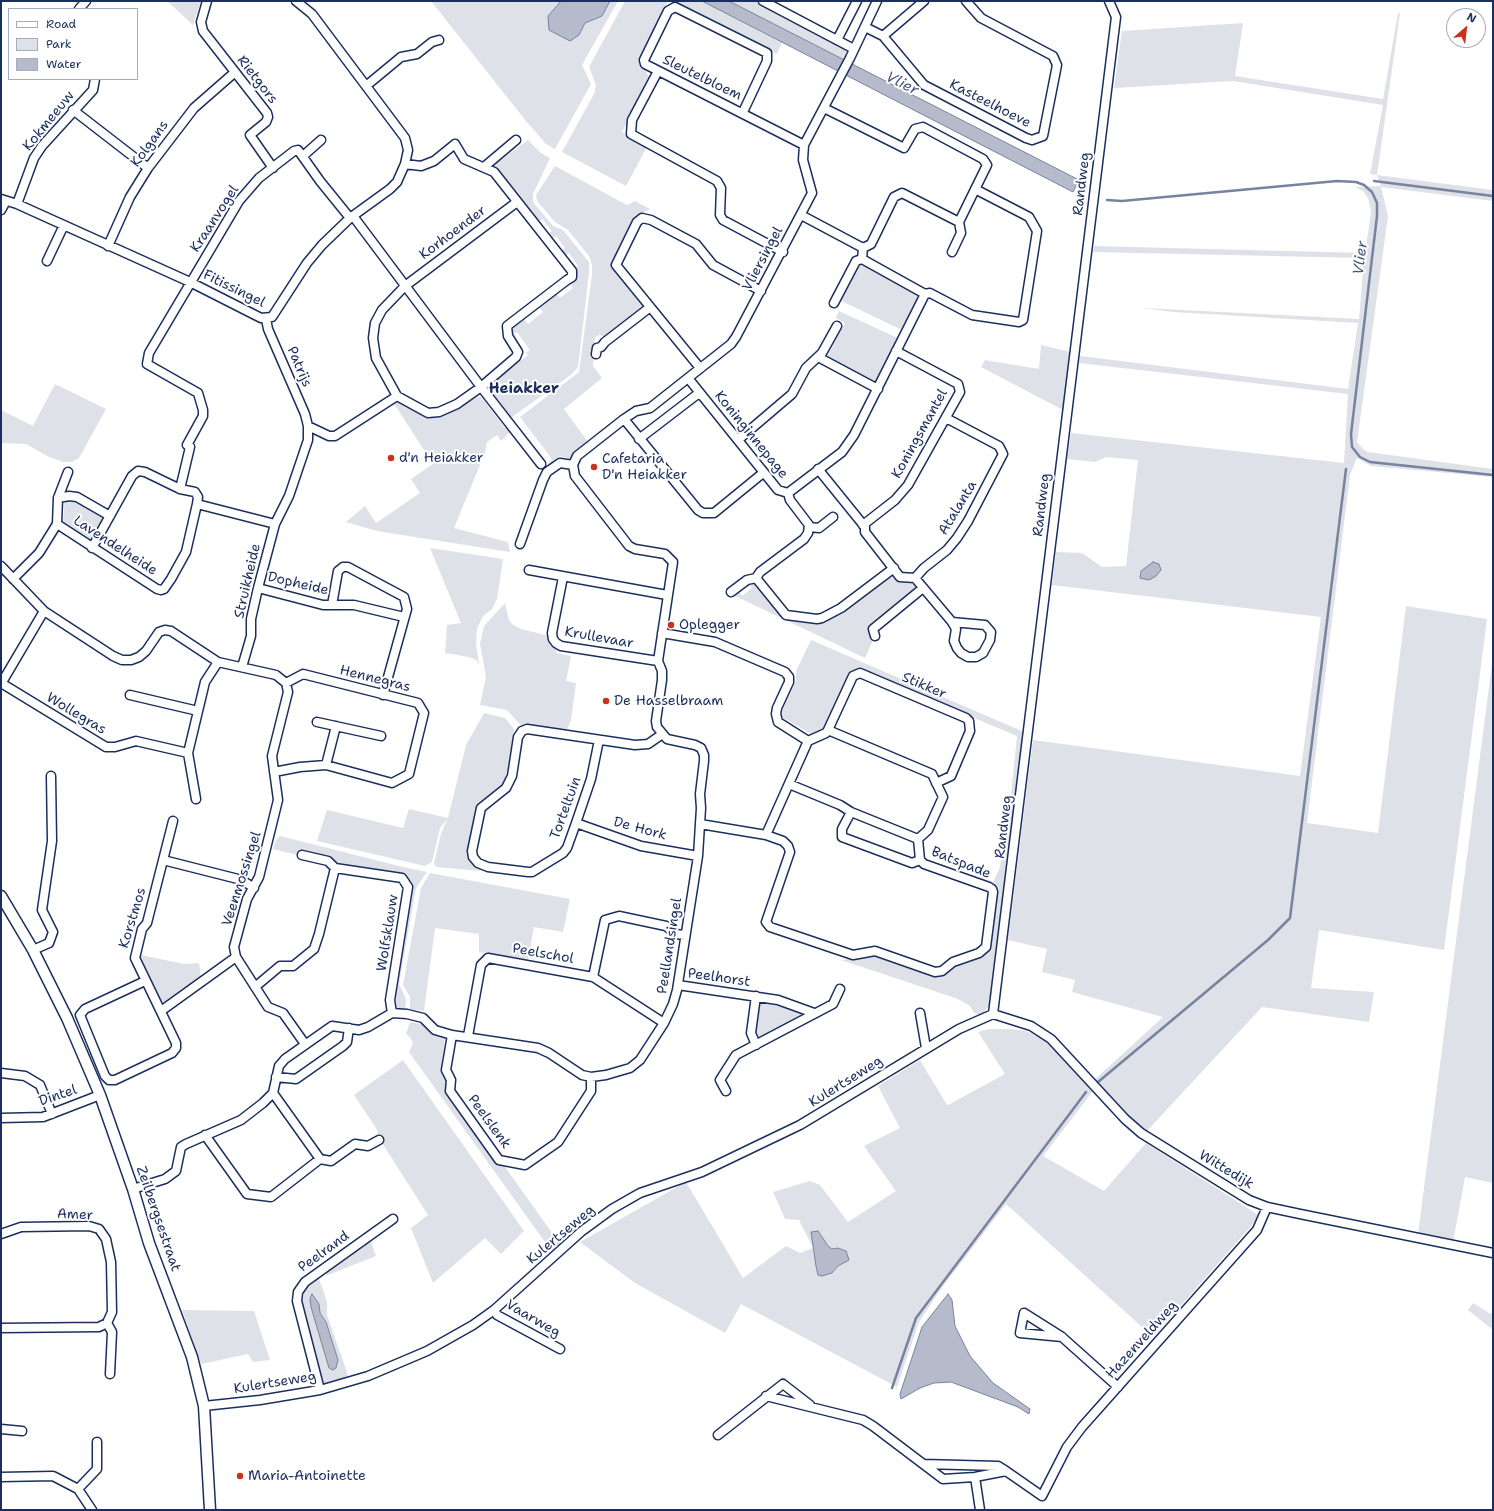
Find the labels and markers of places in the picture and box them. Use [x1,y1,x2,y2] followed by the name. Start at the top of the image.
[399,450,483,466] place label: d'n Heiakker
[602,451,687,484] place label: Cafetaria D'n Heiakker
[386,453,396,463] marker: d'n Heiakker
[589,462,599,472] marker: Cafetaria D'n Heiakker
[679,617,740,633] place label: Oplegger
[666,620,676,630] marker: Oplegger
[614,693,723,709] place label: De Hasselbraam
[601,696,611,706] marker: De Hasselbraam
[248,1468,366,1484] place label: Maria-Antoinette
[235,1471,245,1481] marker: Maria-Antoinette

